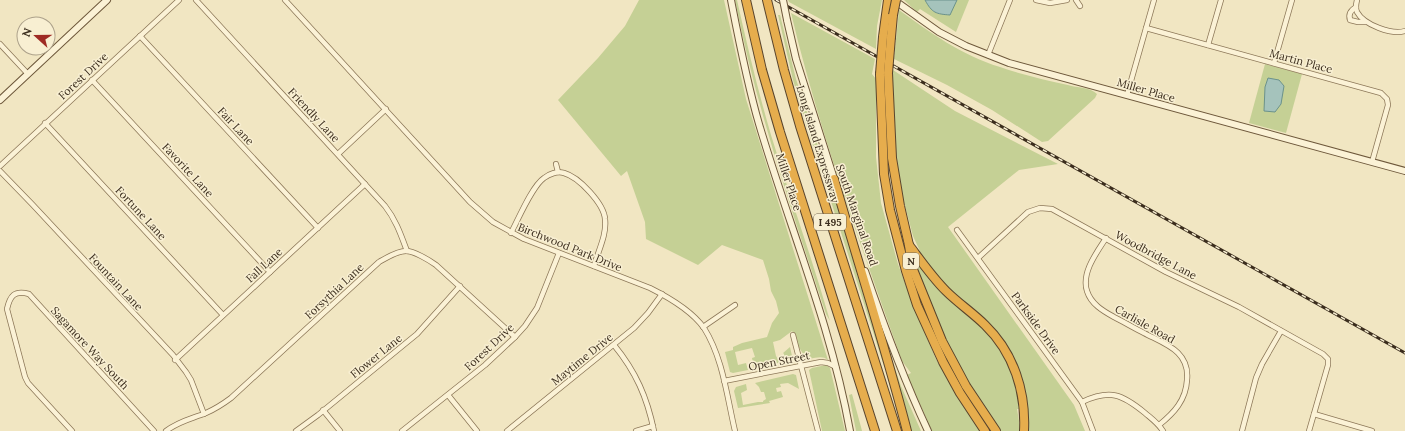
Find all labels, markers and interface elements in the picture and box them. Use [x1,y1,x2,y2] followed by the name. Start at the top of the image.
[16,16,56,56] north arrow
[19,25,35,39] text: N
[1268,46,1334,76] street label: Martin Place
[55,49,111,103] street label: Forest Drive
[1115,75,1177,105] street label: Miller Place
[793,84,843,205] street label: Long Island Expressway
[285,85,343,145] street label: Friendly Lane
[215,104,257,148] street label: Fair Lane
[159,140,217,200] street label: Favorite Lane
[773,151,805,213] street label: Miller Place
[833,162,881,268] street label: South Marginal Road
[113,183,169,243] street label: Fortune Lane
[814,214,846,230] road number: I 495
[516,220,624,274] street label: Birchwood Park Drive
[1113,228,1199,282] street label: Woodbridge Lane
[243,244,285,285] street label: Fall Lane
[86,251,146,313] street label: Fountain Lane
[903,253,919,269] road number: N
[302,260,366,322] street label: Forsythia Lane
[1009,289,1063,357] street label: Parkside Drive
[1112,302,1178,346] street label: Carlisle Road
[48,304,132,393] street label: Sagamore Way South
[461,320,517,374] street label: Forest Drive
[548,330,616,388] street label: Maytime Drive
[347,331,405,381] street label: Flower Lane
[747,348,811,374] street label: Open Street

